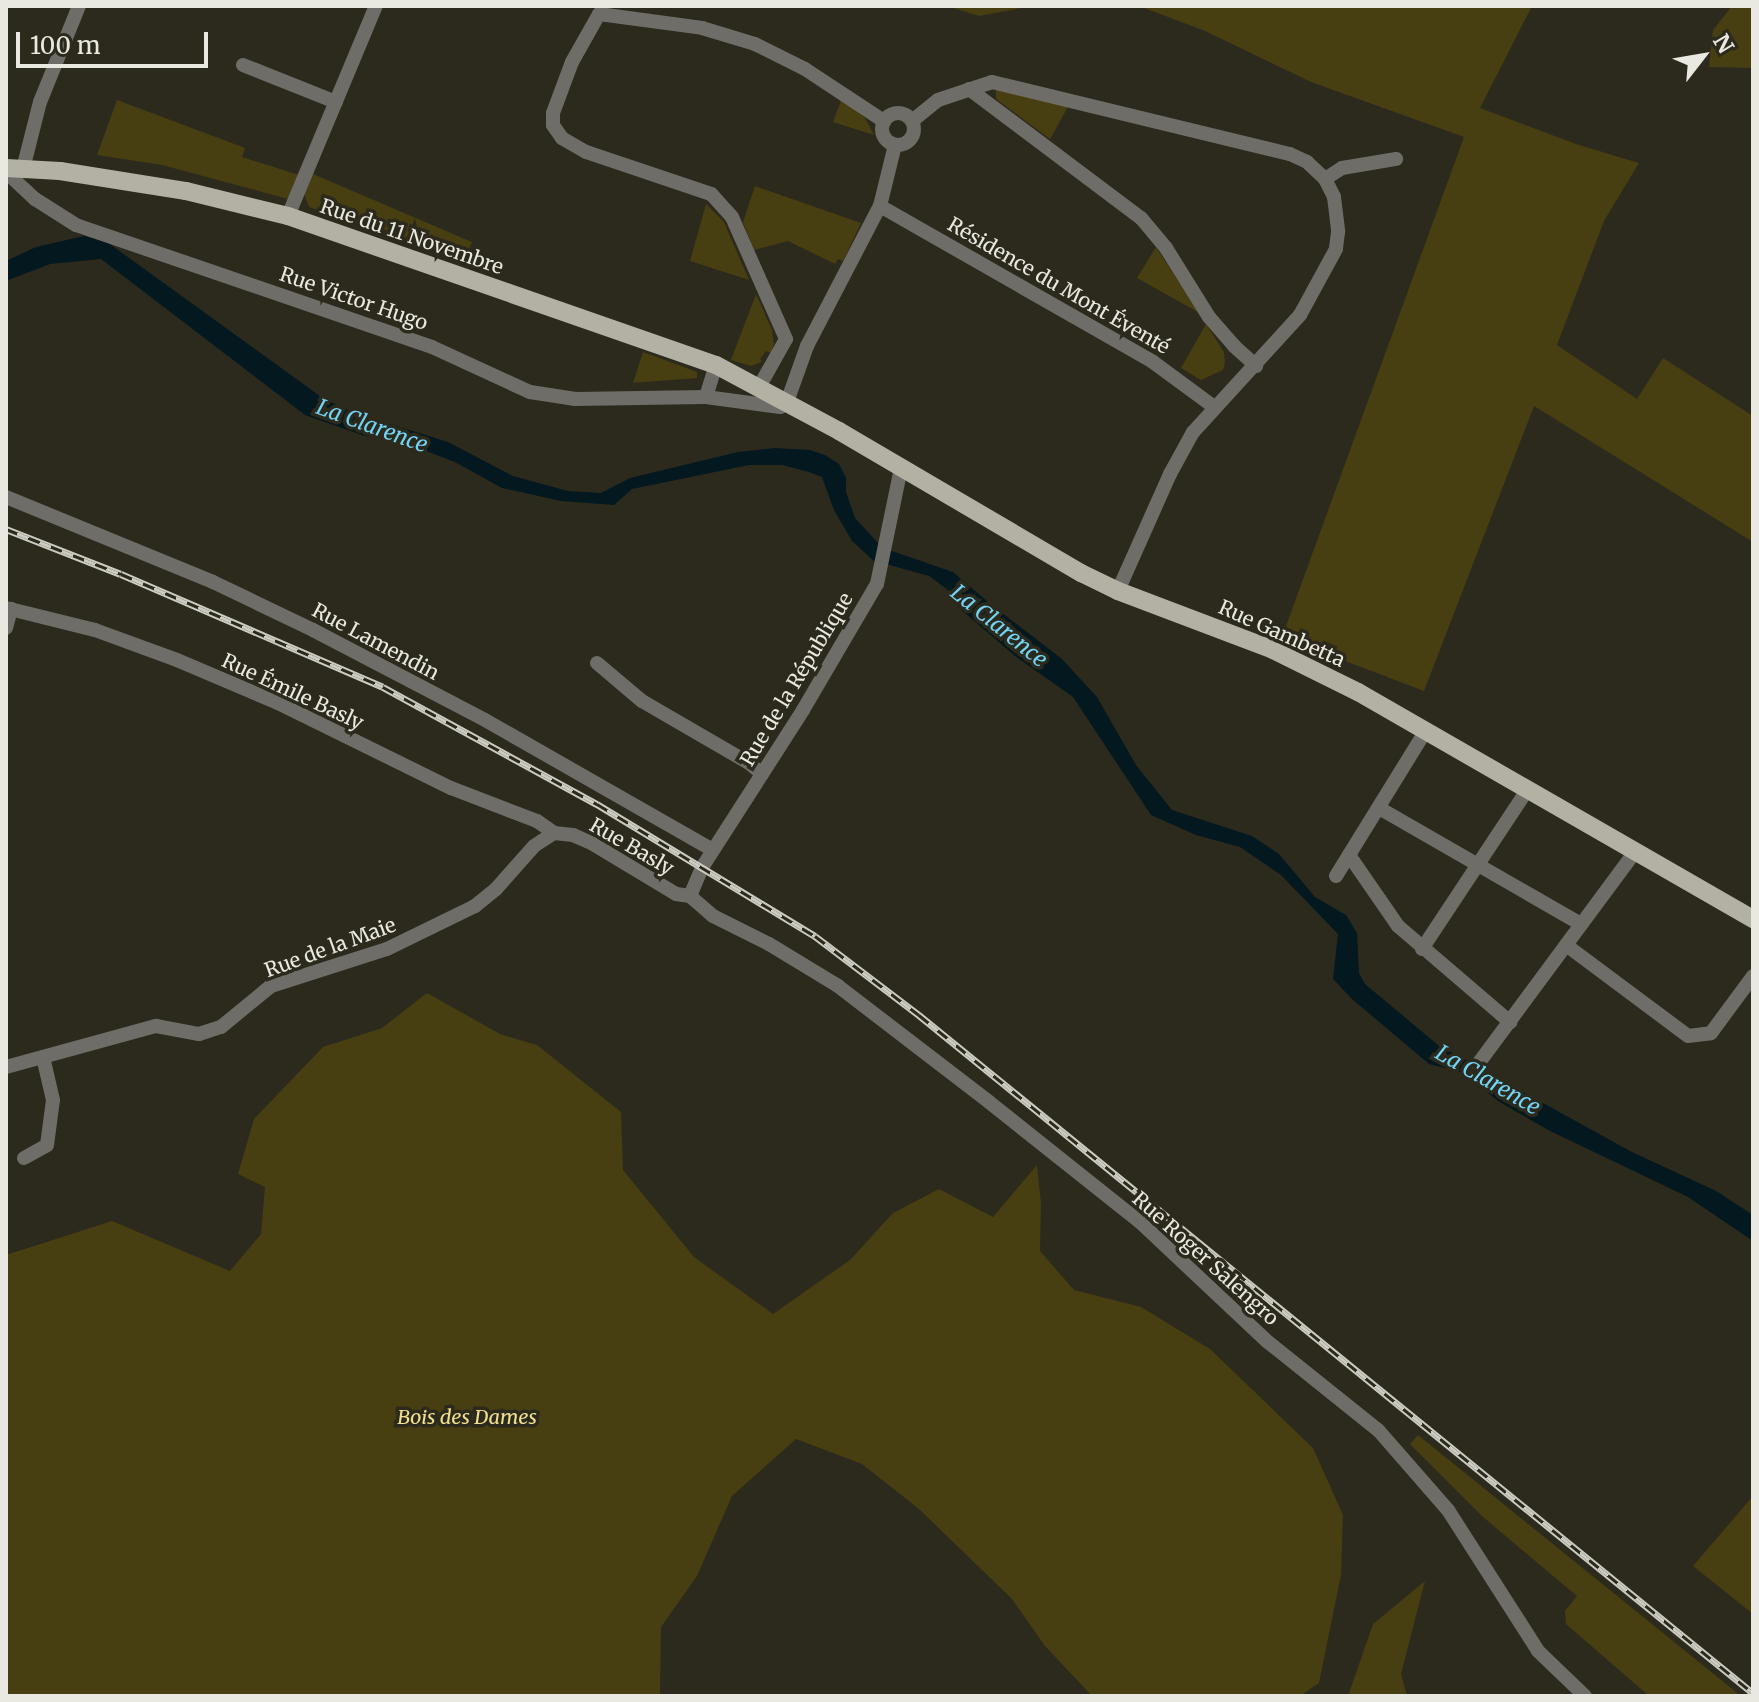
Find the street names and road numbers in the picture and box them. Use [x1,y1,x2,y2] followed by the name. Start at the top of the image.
[317,193,507,279] street label: Rue du 11 Novembre
[944,212,1174,358] street label: Résidence du Mont Éventé
[277,261,431,335] street label: Rue Victor Hugo
[735,588,857,770] street label: Rue de la République
[1215,594,1349,672] street label: Rue Gambetta
[308,597,444,685] street label: Rue Lamendin
[218,648,368,734] street label: Rue Émile Basly
[586,812,678,880] street label: Rue Basly
[261,912,399,982] street label: Rue de la Maie
[1128,1186,1284,1330] street label: Rue Roger Salengro

